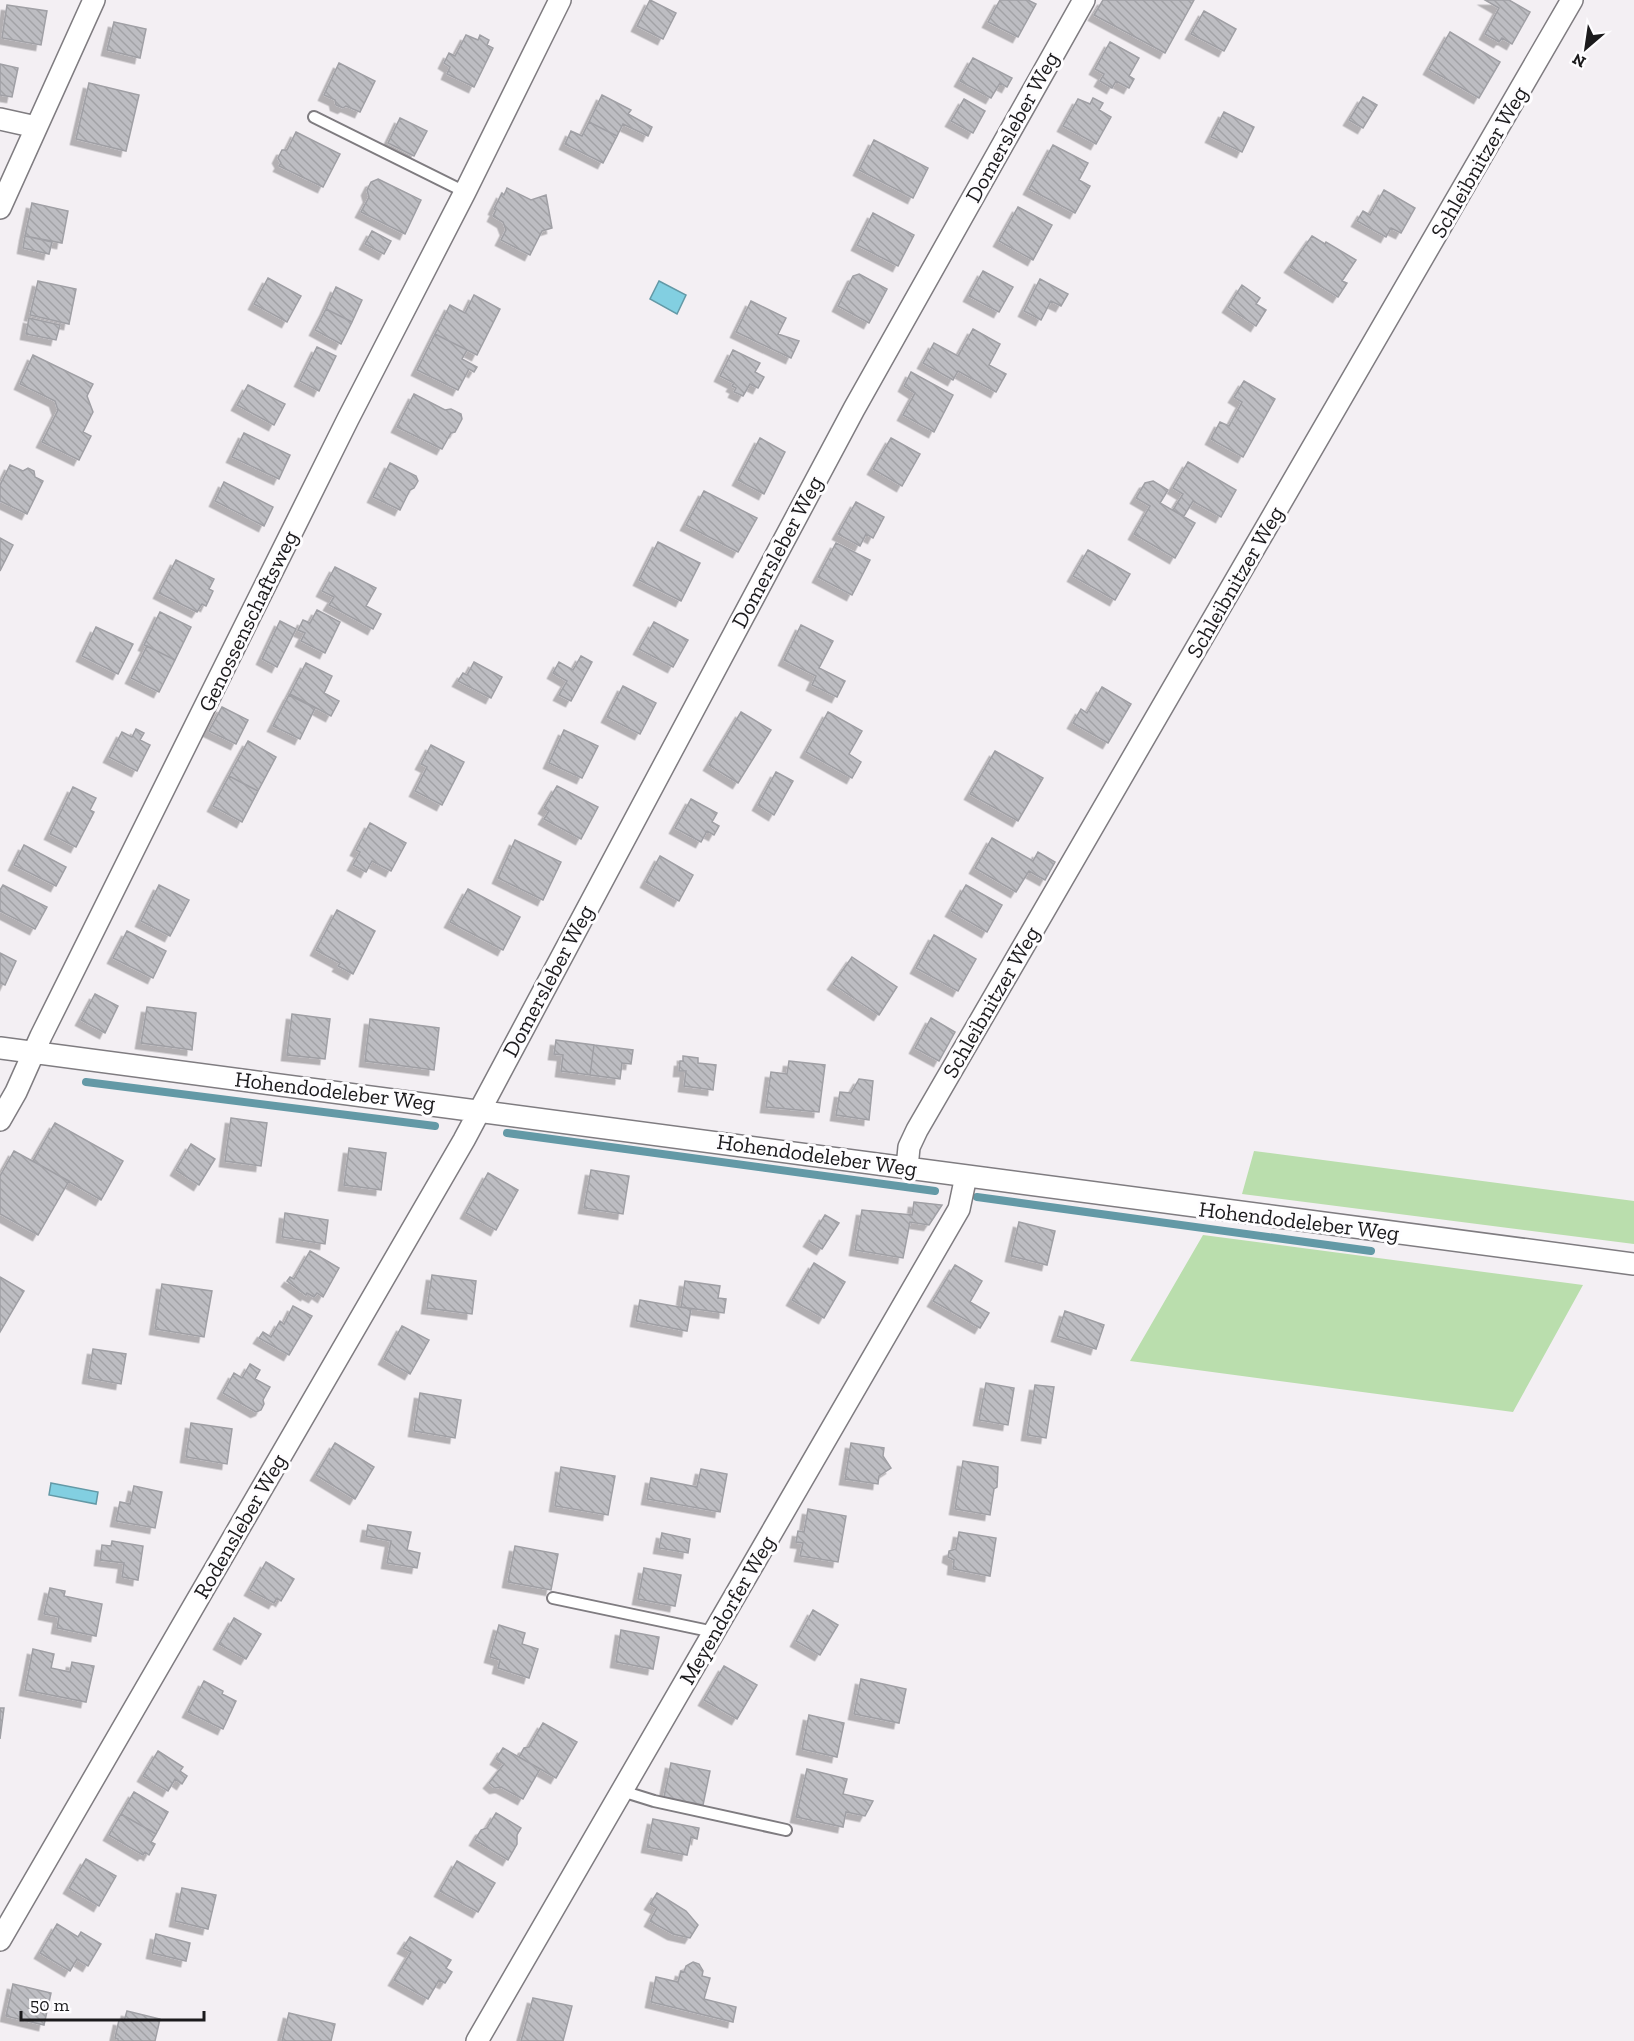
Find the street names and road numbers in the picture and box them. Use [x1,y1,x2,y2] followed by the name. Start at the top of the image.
[959,47,1065,207] street label: Domersleber Weg
[1425,81,1533,243] street label: Schleibnitzer Weg
[726,471,828,633] street label: Domersleber Weg
[1181,501,1289,663] street label: Schleibnitzer Weg
[192,526,304,716] street label: Genossenschaftsweg
[497,900,599,1062] street label: Domersleber Weg
[937,921,1045,1083] street label: Schleibnitzer Weg
[233,1065,437,1117] street label: Hohendodeleber Weg
[715,1128,919,1182] street label: Hohendodeleber Weg
[1197,1195,1401,1247] street label: Hohendodeleber Weg
[188,1449,292,1603] street label: Rodensleber Weg
[673,1531,781,1689] street label: Meyendorfer Weg

